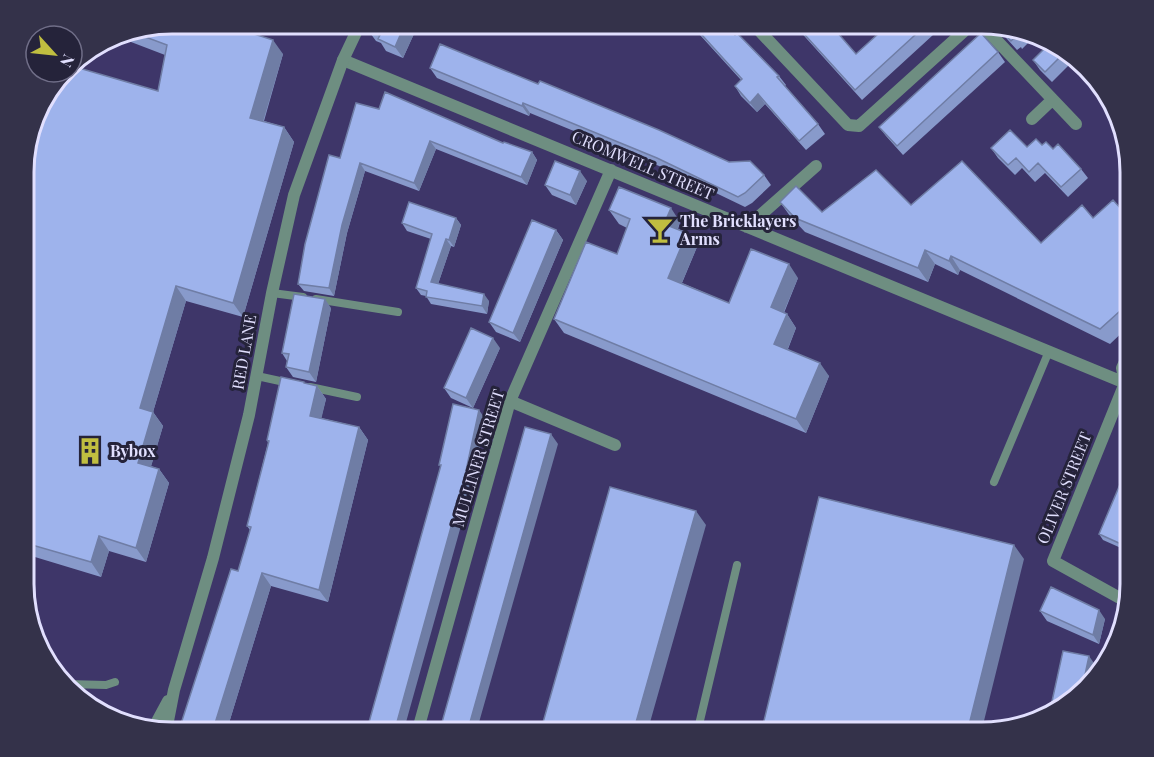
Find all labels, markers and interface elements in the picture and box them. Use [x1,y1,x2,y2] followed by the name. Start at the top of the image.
[24,24,84,84] north arrow
[56,51,80,71] text: N
[569,125,718,204] street label: CROMWELL STREET
[679,210,796,249] place label: The Bricklayers Arms
[645,215,675,245] bar icon: The Bricklayers Arms
[227,313,260,391] street label: RED LANE
[447,387,508,529] street label: MULLINER STREET
[1032,429,1096,547] street label: OLIVER STREET
[75,436,105,466] building icon: Bybox
[110,440,156,461] place label: Bybox

